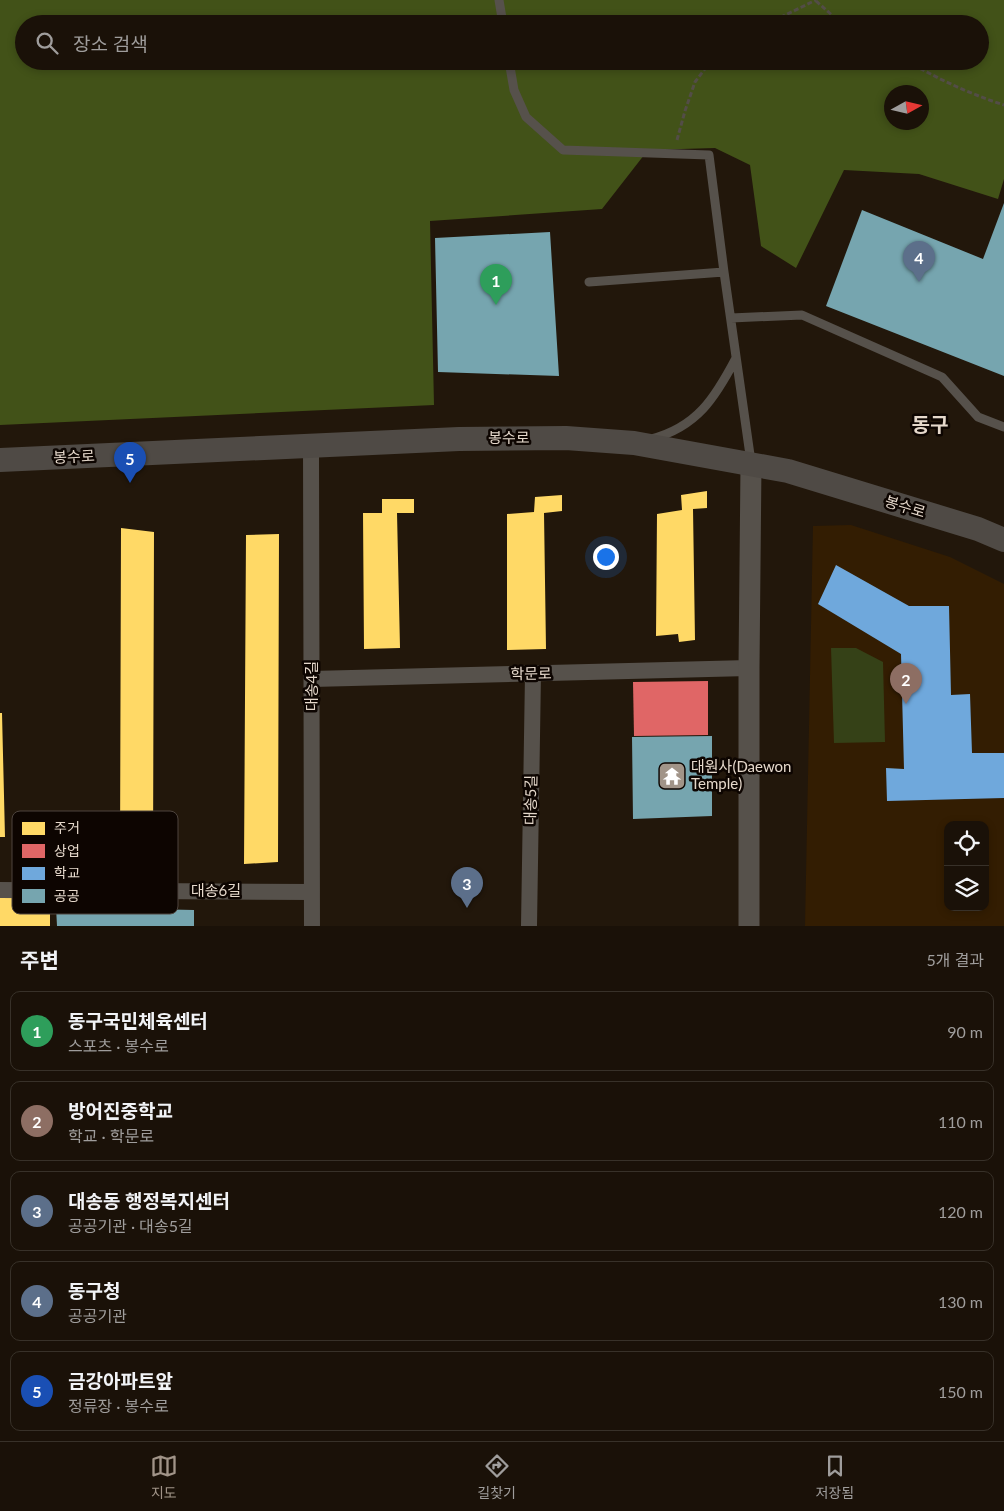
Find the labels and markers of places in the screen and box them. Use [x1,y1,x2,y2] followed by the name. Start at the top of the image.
[903,241,935,282] pin: 4
[480,264,512,305] pin: 1
[114,442,146,483] pin: 5
[890,663,922,704] pin: 2
[691,757,791,792] place label: 대원사(Daewon Temple)
[657,761,687,791] temple icon: 대원사(Daewon Temple)
[451,867,483,908] pin: 3

